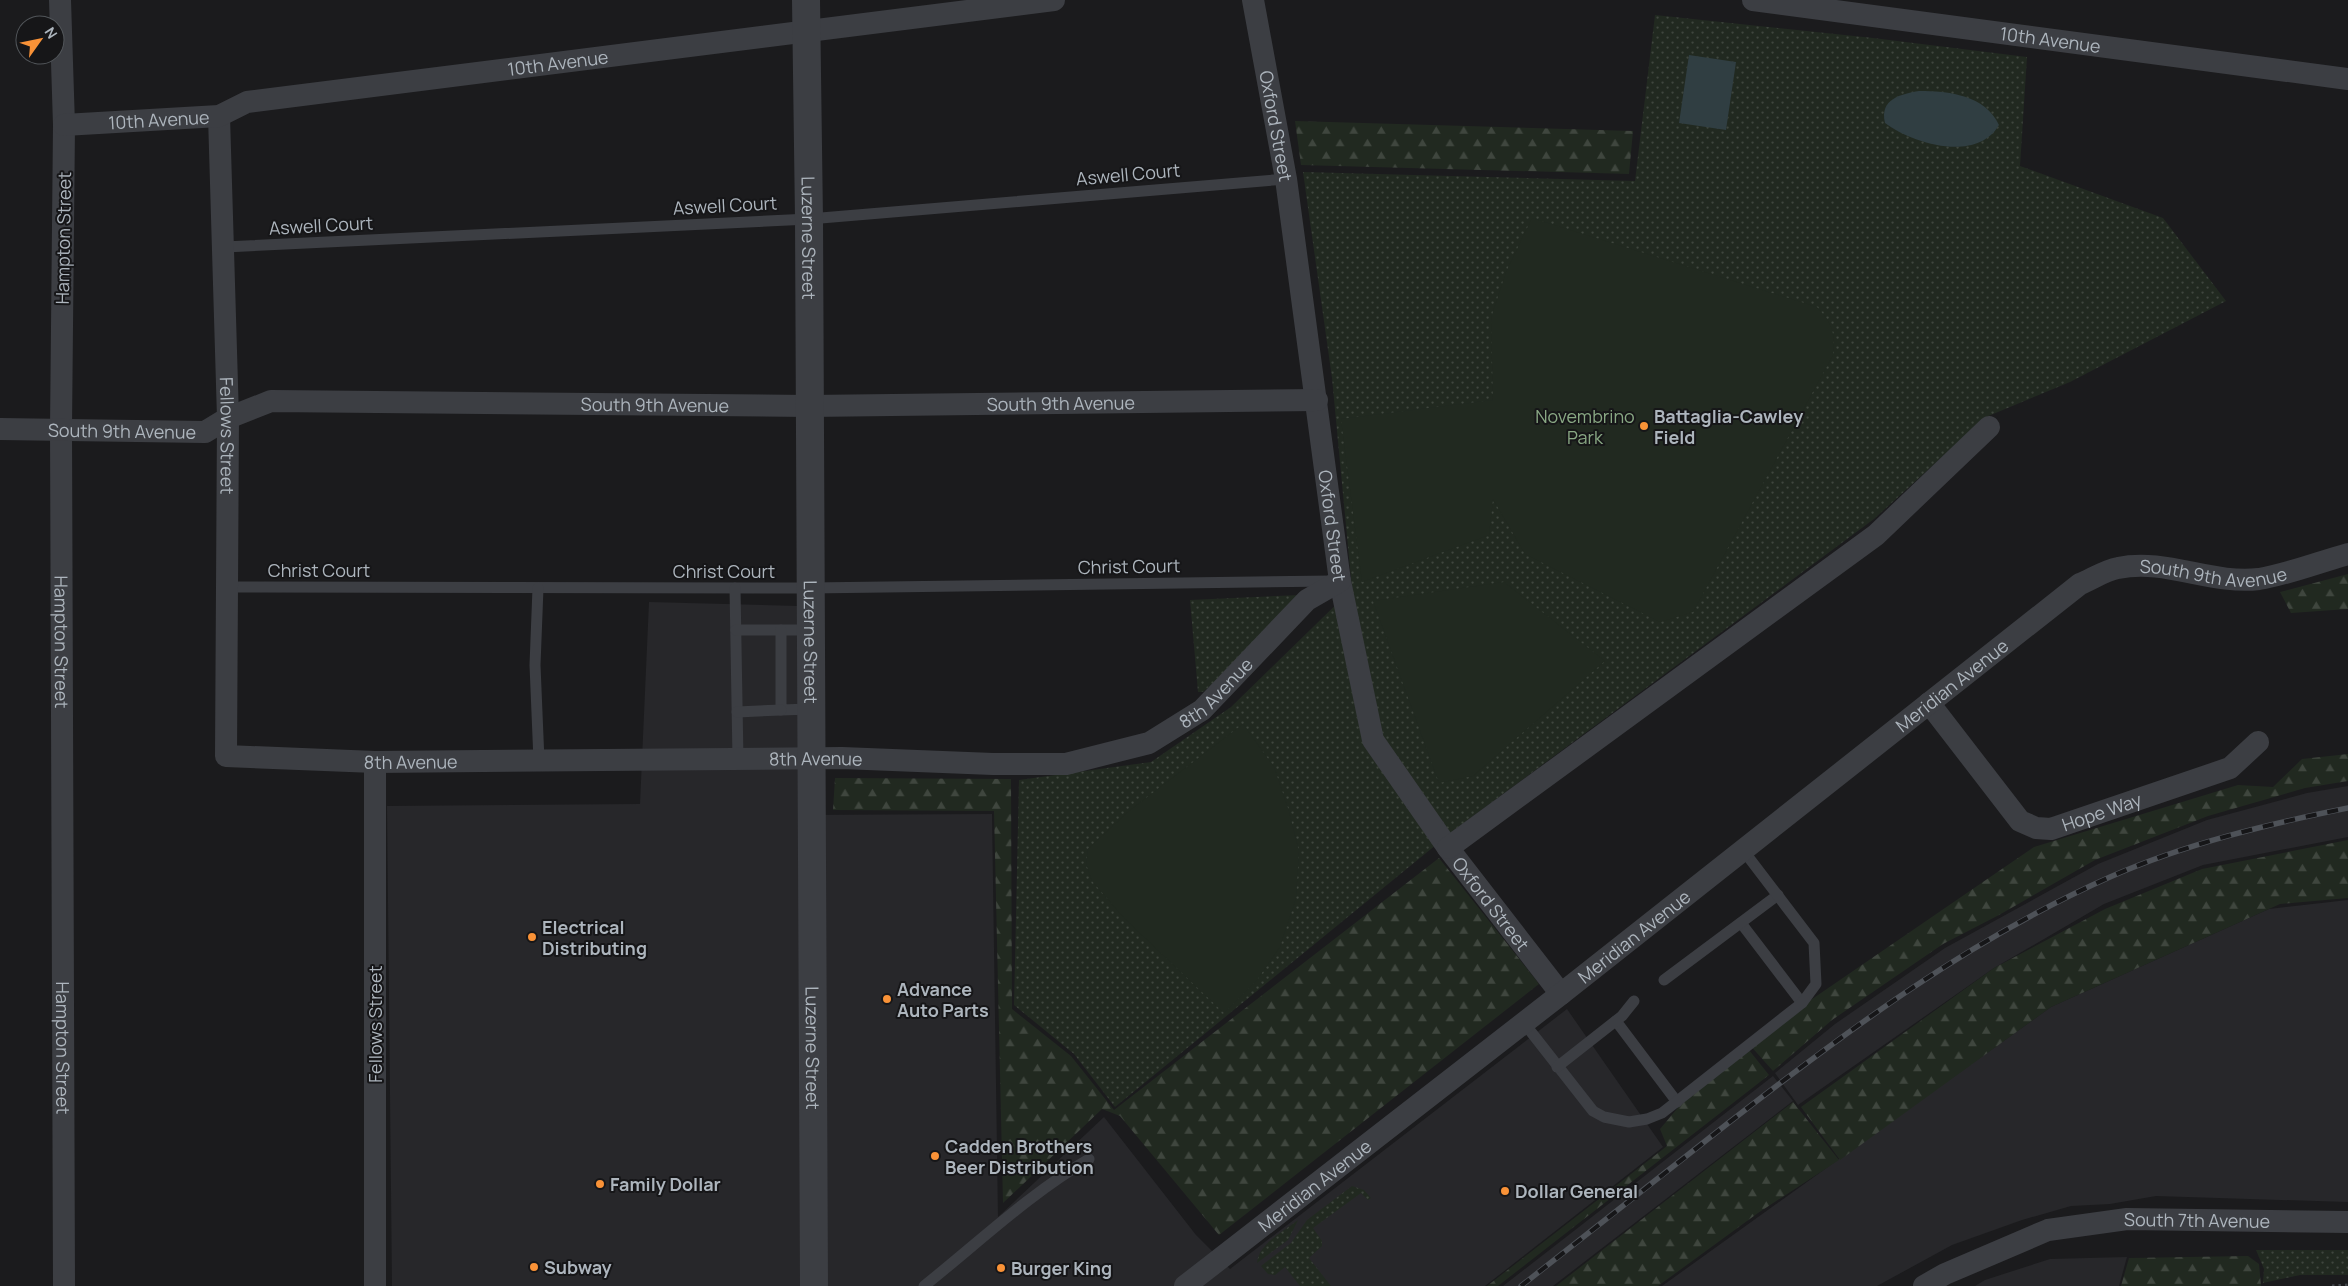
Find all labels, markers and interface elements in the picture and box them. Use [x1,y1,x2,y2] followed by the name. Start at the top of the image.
[15,15,65,65] north arrow
[1999,21,2102,58] street label: 10th Avenue
[41,23,62,42] text: N
[506,44,610,81] street label: 10th Avenue
[1254,68,1298,183] street label: Oxford Street
[108,105,210,134] street label: 10th Avenue
[1075,157,1181,191] street label: Aswell Court
[50,171,76,305] street label: Hampton Street
[796,176,821,300] street label: Luzerne Street
[672,190,778,220] street label: Aswell Court
[268,210,374,240] street label: Aswell Court
[215,377,240,495] street label: Fellows Street
[986,390,1135,416] street label: South 9th Avenue
[580,392,729,417] street label: South 9th Avenue
[1535,404,1635,449] park label: Novembrino Park
[1654,404,1803,449] place label: Battaglia-Cawley Field
[48,418,196,444] street label: South 9th Avenue
[1638,420,1650,432] marker: Battaglia-Cawley Field
[1313,469,1352,583] street label: Oxford Street
[1078,553,1180,579] street label: Christ Court
[2139,554,2289,592] street label: South 9th Avenue
[268,558,370,582] street label: Christ Court
[673,559,775,583] street label: Christ Court
[50,575,74,708] street label: Hampton Street
[799,580,823,704] street label: Luzerne Street
[1890,633,2013,737] street label: Meridian Avenue
[1174,652,1258,734] street label: 8th Avenue
[769,746,863,771] street label: 8th Avenue
[363,749,458,774] street label: 8th Avenue
[2059,787,2145,836] street label: Hope Way
[1447,852,1535,956] street label: Oxford Street
[1573,884,1695,988] street label: Meridian Avenue
[542,915,647,960] place label: Electrical Distributing
[526,931,538,943] marker: Electrical Distributing
[363,965,387,1083] street label: Fellows Street
[897,977,989,1022] place label: Advance Auto Parts
[51,981,75,1114] street label: Hampton Street
[801,986,825,1110] street label: Luzerne Street
[881,993,893,1005] marker: Advance Auto Parts
[945,1134,1094,1179] place label: Cadden Brothers Beer Distribution
[1253,1134,1376,1237] street label: Meridian Avenue
[929,1150,941,1162] marker: Cadden Brothers Beer Distribution
[610,1172,721,1196] place label: Family Dollar
[594,1178,606,1190] marker: Family Dollar
[1515,1179,1638,1203] place label: Dollar General
[1499,1185,1511,1197] marker: Dollar General
[2124,1207,2270,1233] street label: South 7th Avenue
[544,1255,612,1279] place label: Subway
[1011,1256,1112,1280] place label: Burger King
[528,1261,540,1273] marker: Subway
[995,1262,1007,1274] marker: Burger King

